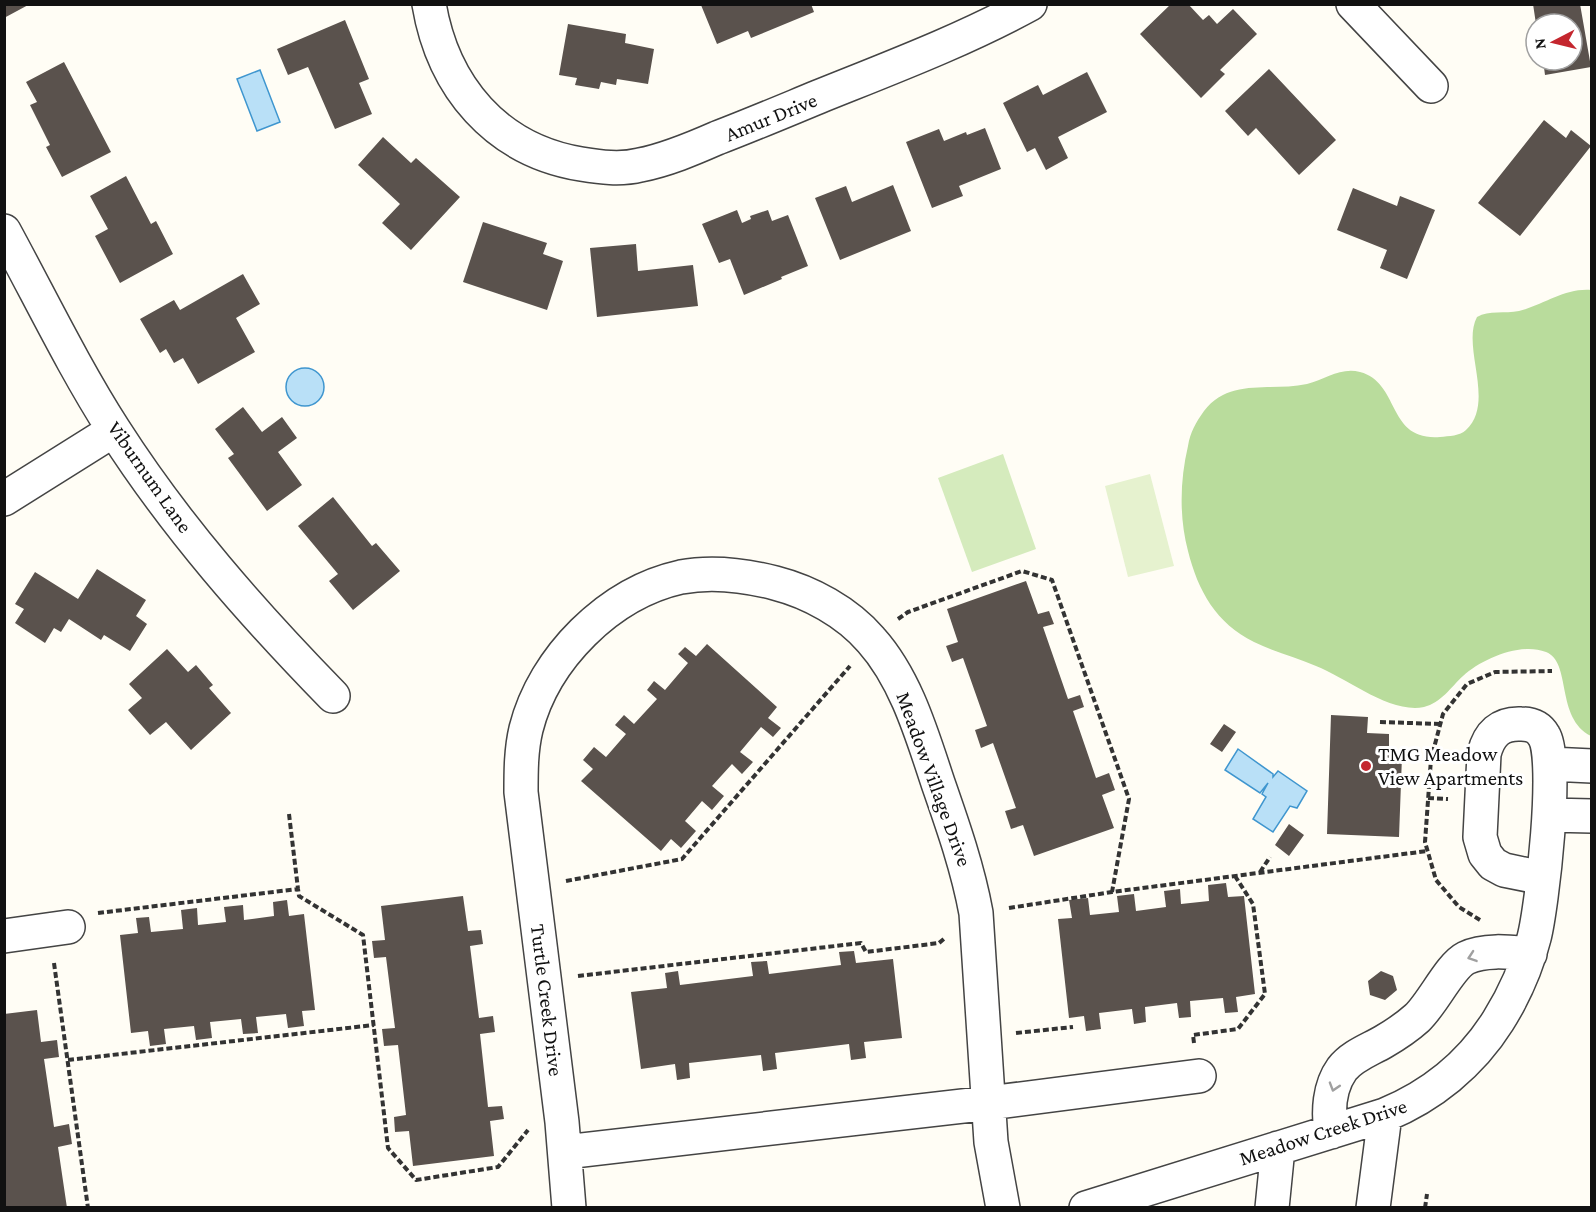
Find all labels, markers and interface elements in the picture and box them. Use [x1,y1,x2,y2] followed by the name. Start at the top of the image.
[1524,12,1584,72] north arrow
[1530,37,1549,50] text: N
[722,88,820,146] street label: Amur Drive
[103,417,197,537] street label: Viburnum Lane
[891,688,977,870] street label: Meadow Village Drive
[1378,742,1523,790] place label: TMG Meadow View Apartments
[1359,759,1373,773] marker: TMG Meadow View Apartments
[526,923,568,1077] street label: Turtle Creek Drive
[1467,950,1478,962] one-way arrow
[1329,1081,1342,1092] one-way arrow
[1236,1094,1410,1170] street label: Meadow Creek Drive

